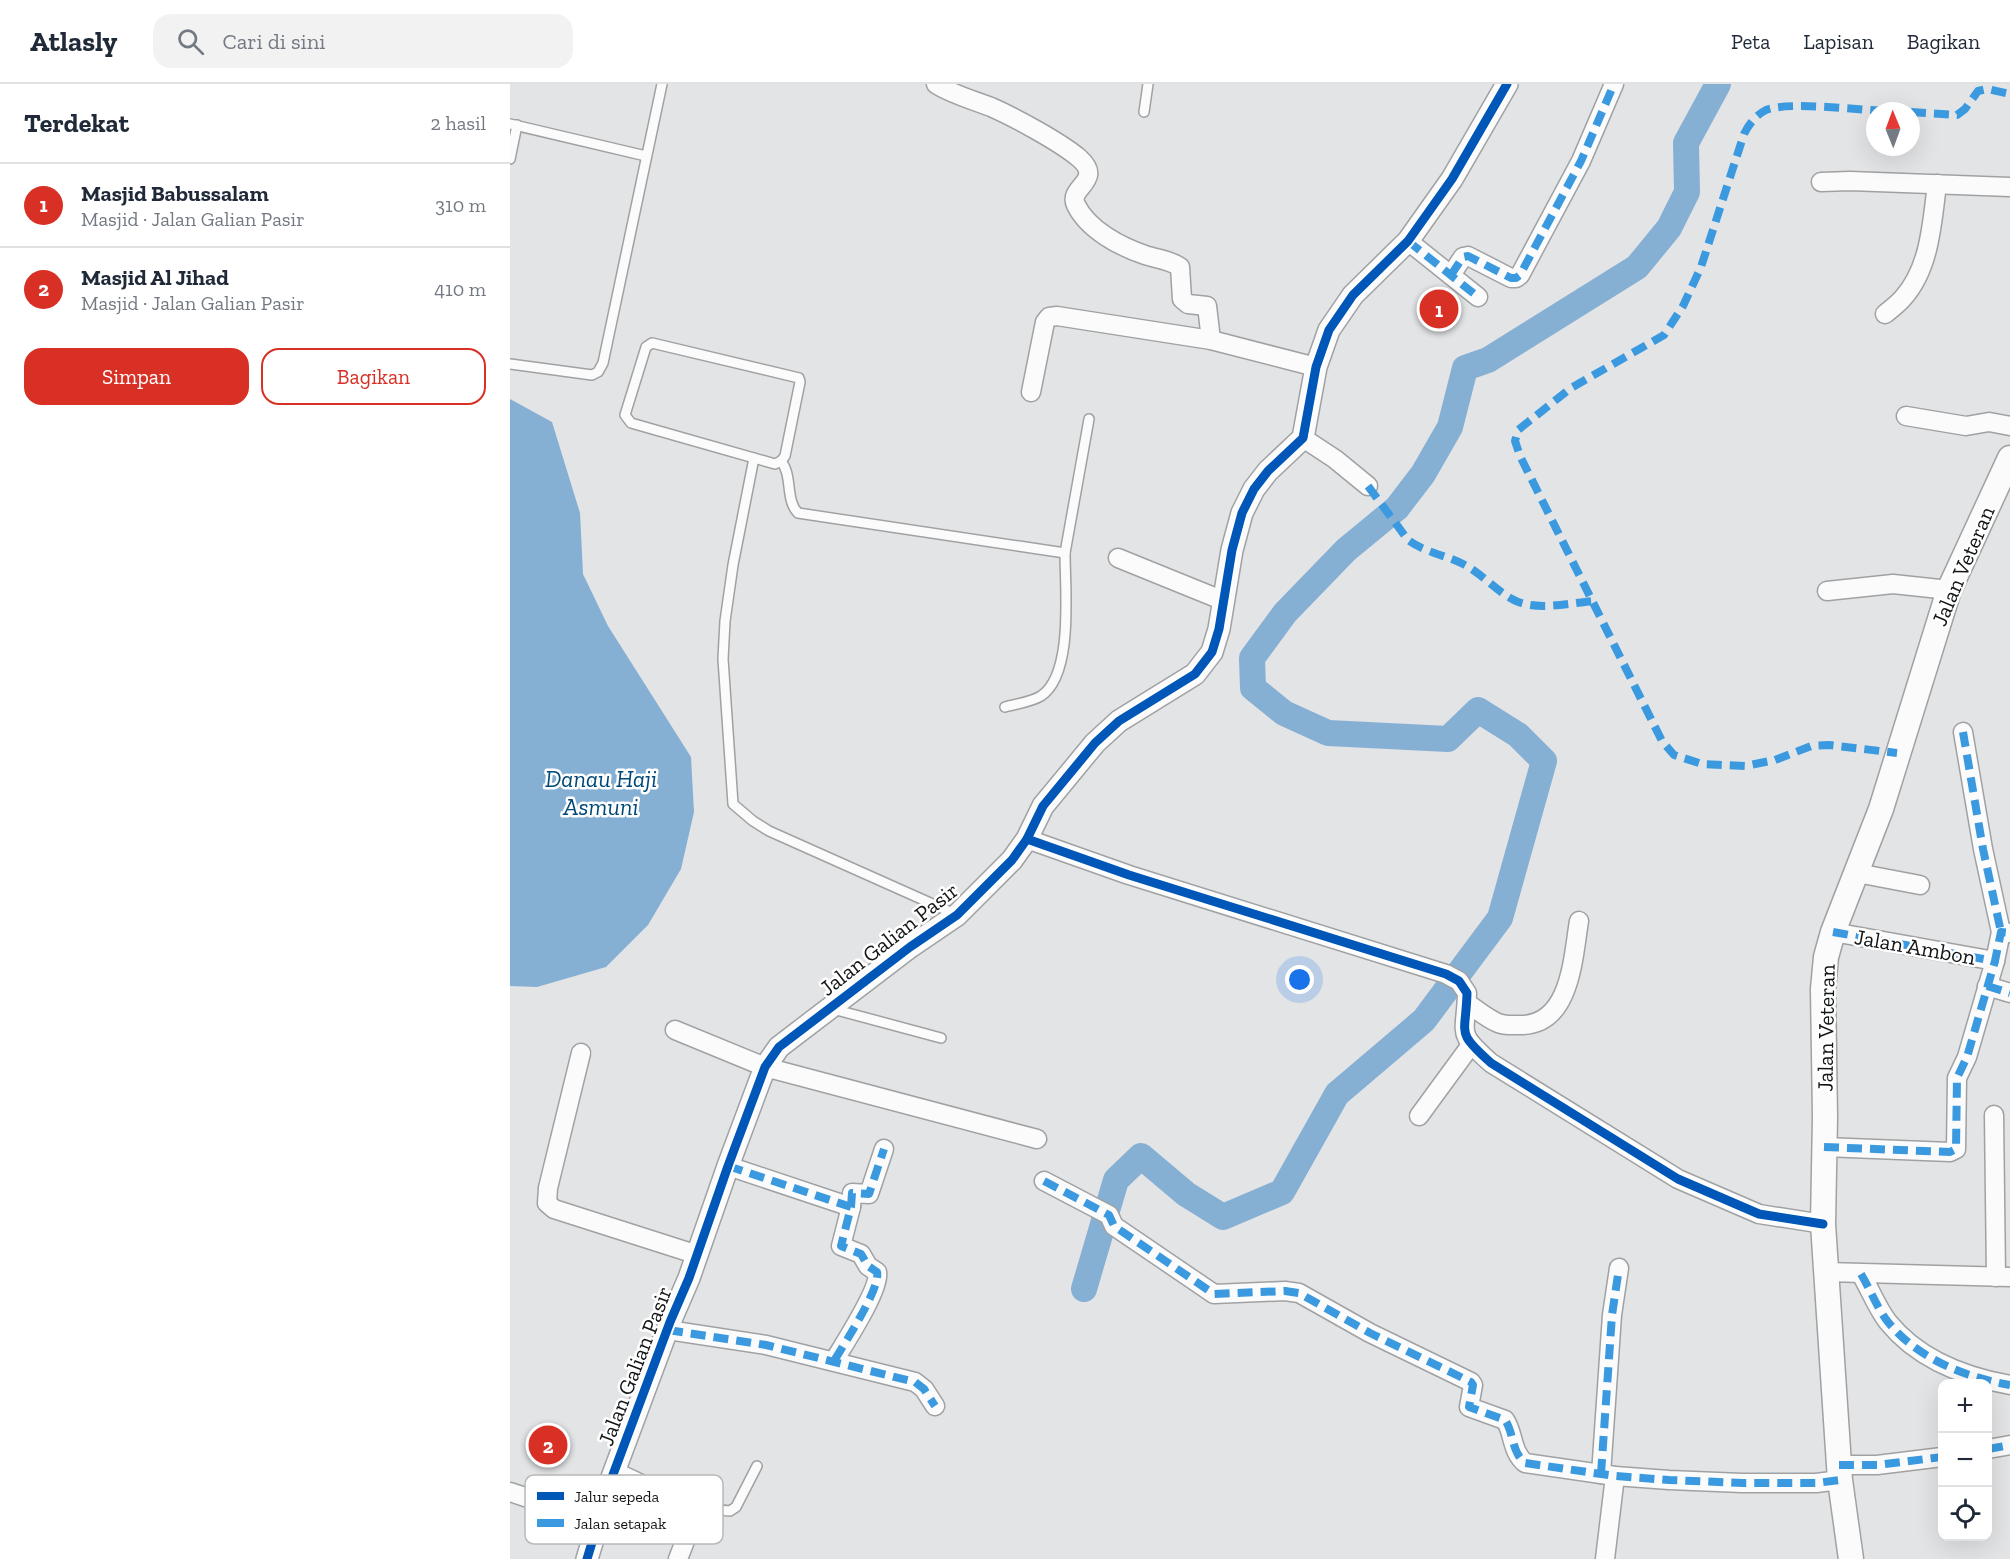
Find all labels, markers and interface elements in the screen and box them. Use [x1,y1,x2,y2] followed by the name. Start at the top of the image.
[153,14,573,68] search box
[30,25,117,58] text: Atlasly
[174,25,207,58] icon: search
[222,28,325,55] text: Cari di sini
[1731,29,1770,54] text: Peta
[1803,29,1874,54] text: Lapisan
[1907,29,1980,54] text: Bagikan
[1866,102,1920,156] north arrow
[24,107,129,139] text: Terdekat
[431,111,486,135] text: 2 hasil
[81,180,269,207] text: Masjid Babussalam
[39,193,48,217] text: 1
[435,193,486,217] text: 310 m
[81,207,305,231] text: Masjid · Jalan Galian Pasir
[81,264,229,291] text: Masjid Al Jihad
[38,277,49,301] text: 2
[434,277,486,301] text: 410 m
[1420,286,1458,332] pin: 1
[81,291,305,315] text: Masjid · Jalan Galian Pasir
[24,348,249,405] button: Simpan
[261,348,486,405] button: Bagikan
[1926,502,2000,630] street label: Jalan Veteran
[545,764,657,821] water label: Danau Haji Asmuni
[814,877,964,1001] street label: Jalan Galian Pasir
[1852,923,1978,971] street label: Jalan Ambon
[1811,964,1841,1092] street label: Jalan Veteran
[1285,965,1314,994] your location
[592,1283,678,1449] street label: Jalan Galian Pasir
[1938,1379,1992,1541] map controls
[1938,1379,1992,1433] button: +
[528,1422,567,1468] pin: 2
[1938,1433,1992,1487] button: −
[525,1475,723,1544] legend
[574,1487,660,1506] text: Jalur sepeda
[1938,1487,1992,1541] button: locate
[574,1514,667,1533] text: Jalan setapak

